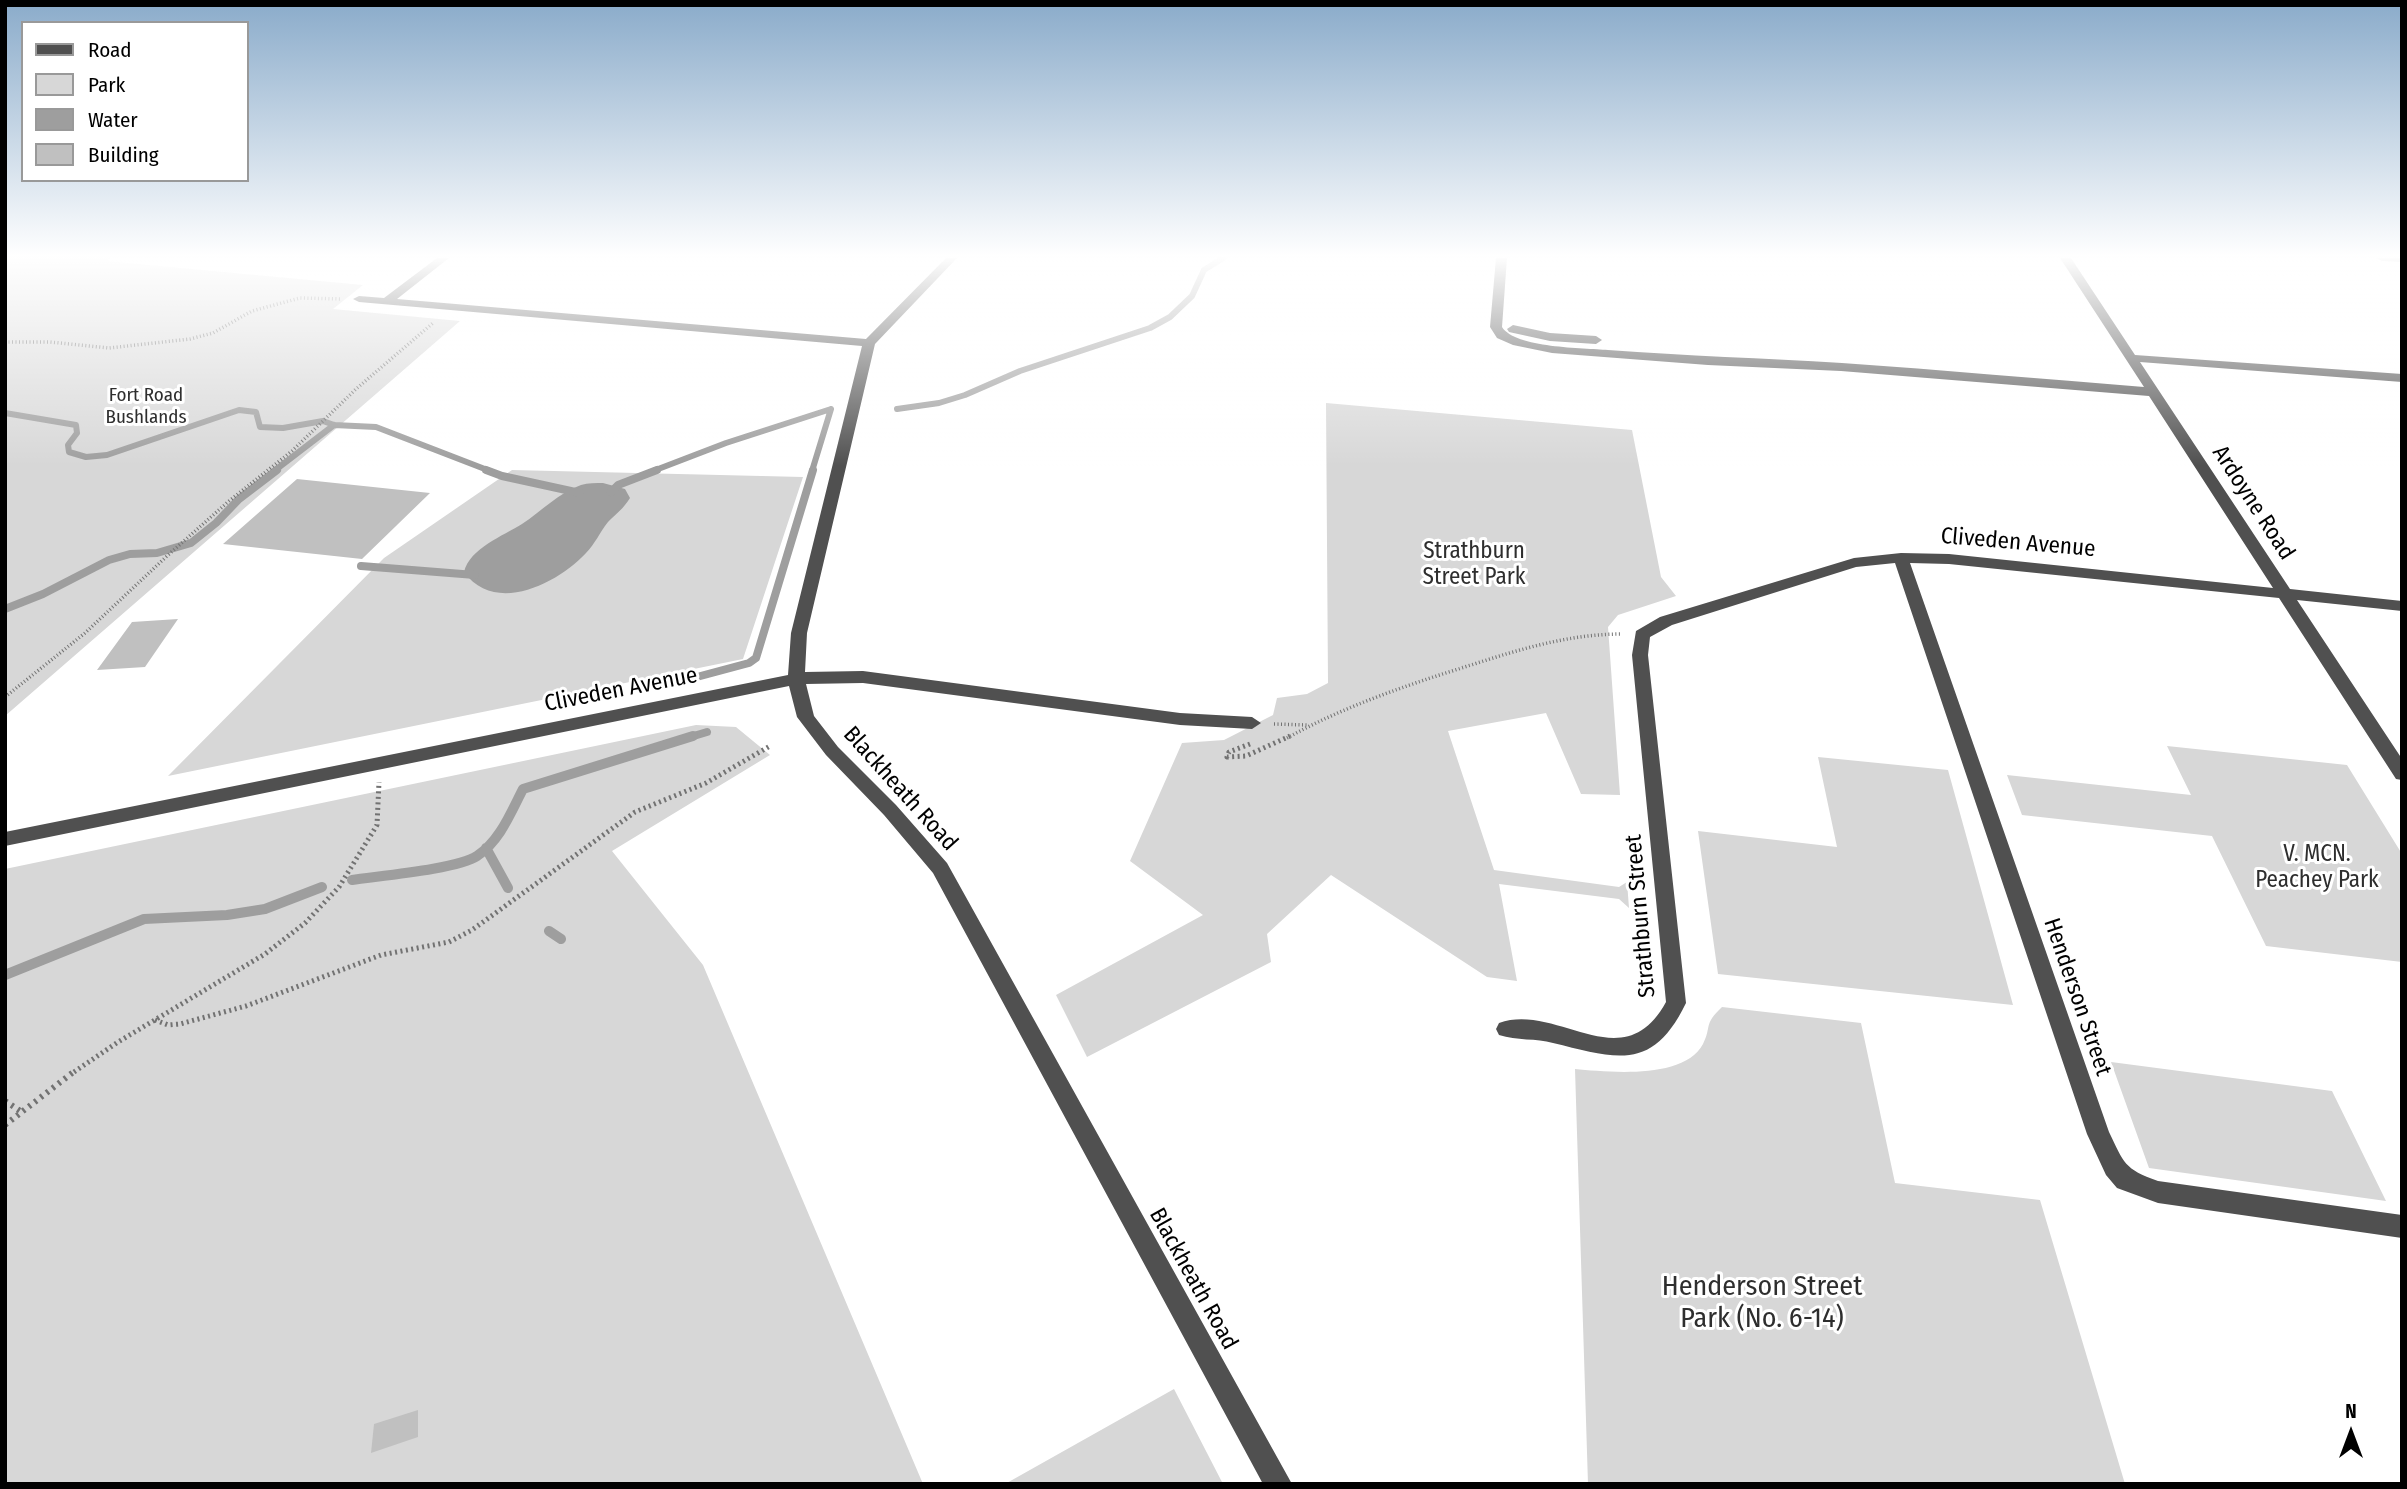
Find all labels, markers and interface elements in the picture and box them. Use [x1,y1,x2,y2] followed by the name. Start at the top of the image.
[21,21,248,182] legend
[88,37,132,63] text: Road
[88,72,125,98] text: Park
[88,107,138,133] text: Water
[88,142,159,168] text: Building
[106,385,186,429] park label: Fort Road Bushlands
[2206,441,2300,565] street label: Ardoyne Road
[1940,522,2096,564] street label: Cliveden Avenue
[1423,538,1525,592] park label: Strathburn Street Park
[542,662,700,718] street label: Cliveden Avenue
[837,721,963,857] street label: Blackheath Road
[1620,833,1662,999] street label: Strathburn Street
[2255,841,2379,895] park label: V. MCN. Peachey Park
[2037,915,2117,1079] street label: Henderson Street
[1143,1203,1243,1355] street label: Blackheath Road
[1662,1270,1862,1336] park label: Henderson Street Park (No. 6-14)
[2316,1398,2386,1468] north arrow
[2345,1400,2357,1423] text: N

